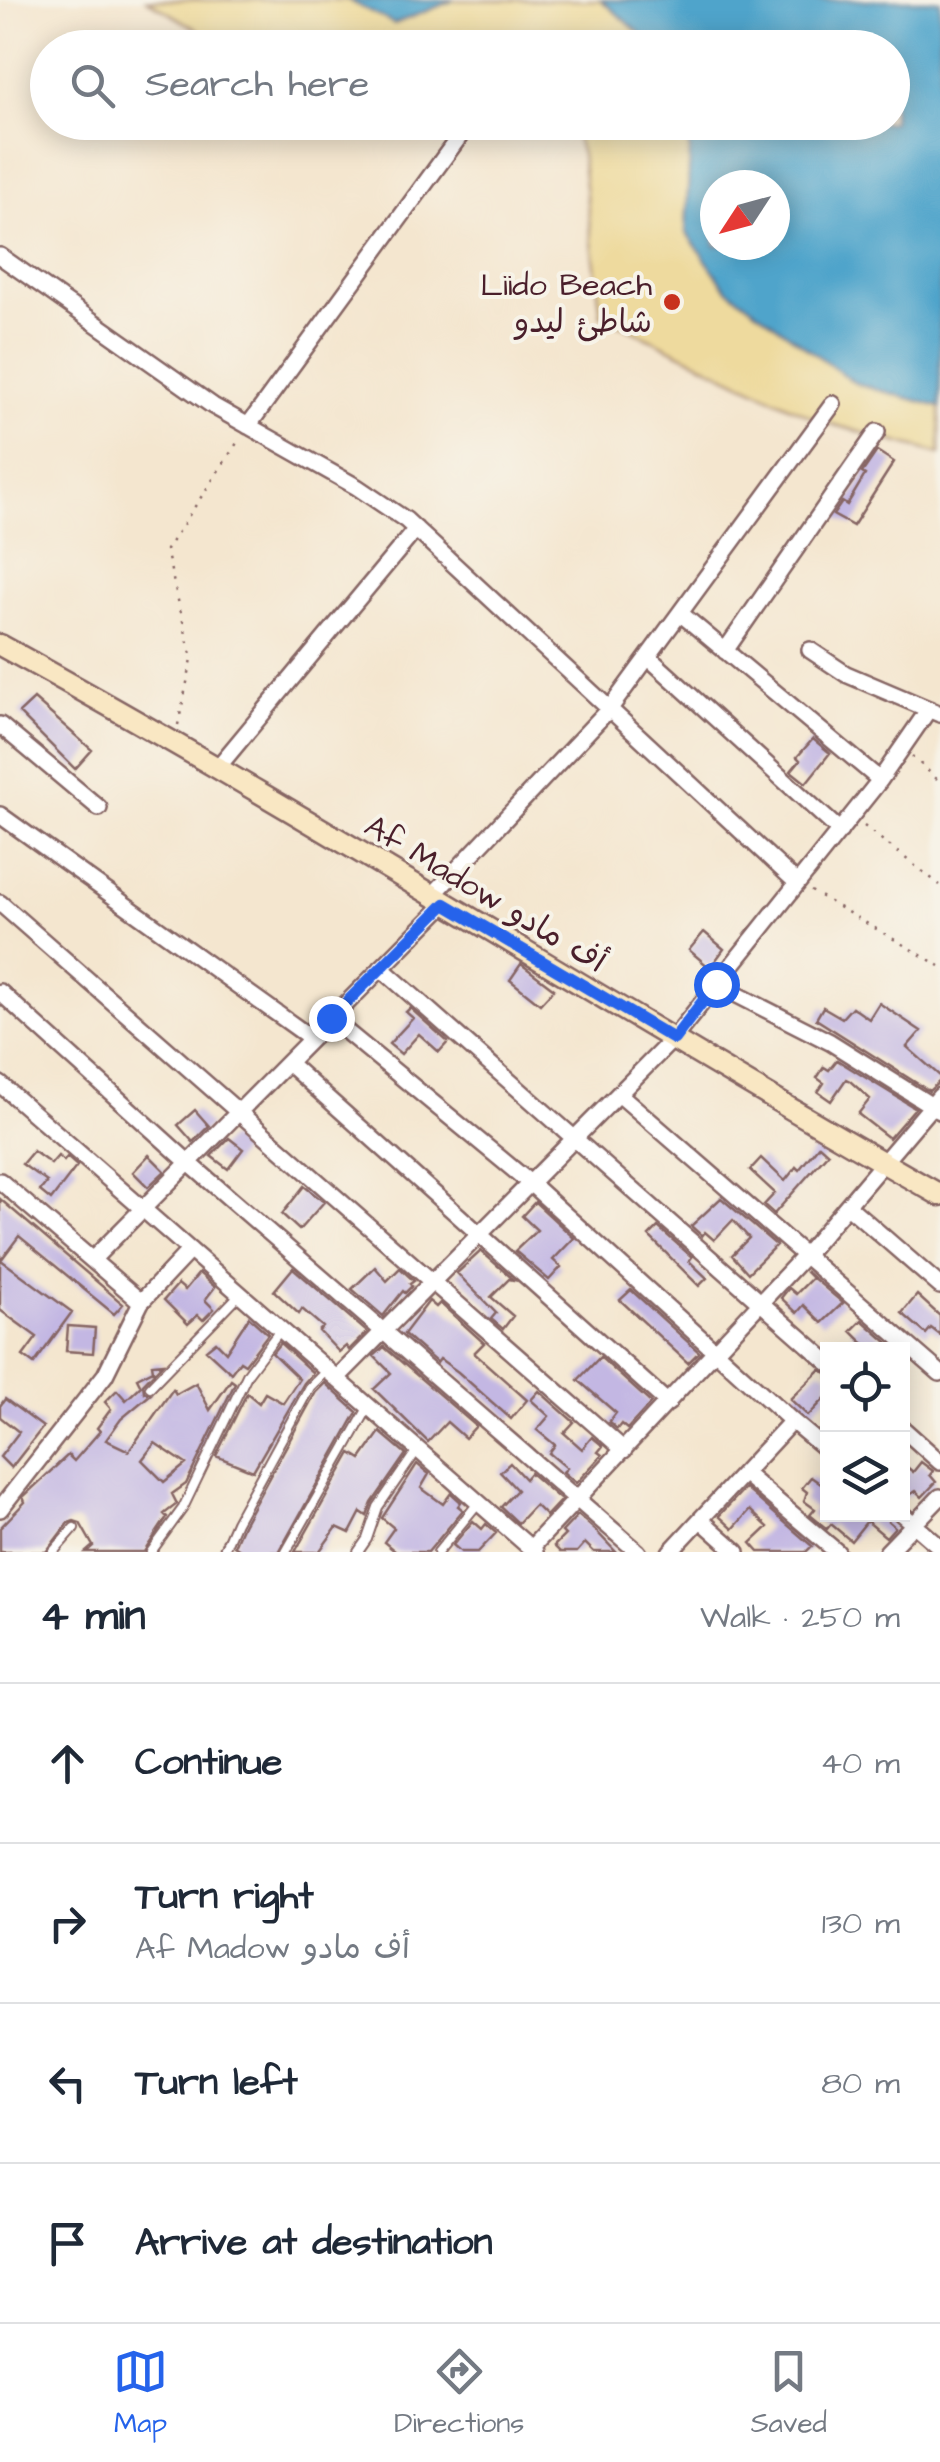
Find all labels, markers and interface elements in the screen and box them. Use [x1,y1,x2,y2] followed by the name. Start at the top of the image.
[30,30,910,140] search box
[65,58,120,113] icon: search
[145,59,369,111] text: Search here
[700,170,790,260] north arrow
[481,263,652,345] place label: Liido Beach شاطئ ليدو
[661,291,683,313] marker: Liido Beach شاطئ ليدو
[356,804,615,984] street label: Af Madow أف مادو
[694,962,740,1008] route start
[309,996,355,1042] route end
[820,1342,910,1522] map controls
[820,1342,910,1432] button: locate
[820,1432,910,1522] button: layers
[40,1588,145,1646] text: 4 min
[700,1595,900,1640] text: Walk · 250 m
[40,1736,95,1791] icon: ahead
[135,1737,282,1789] text: Continue
[820,1741,900,1786] text: 40 m
[135,1871,314,1923] text: Turn right
[40,1896,95,1951] icon: right
[822,1901,900,1946] text: 130 m
[135,1926,410,1971] text: Af Madow أف مادو
[40,2056,95,2111] icon: left
[135,2057,298,2109] text: Turn left
[821,2061,900,2106] text: 80 m
[40,2216,95,2271] icon: arrive
[135,2217,492,2269] text: Arrive at destination
[113,2344,168,2443] tab: Map
[394,2344,524,2443] tab: Directions
[751,2344,827,2443] tab: Saved

